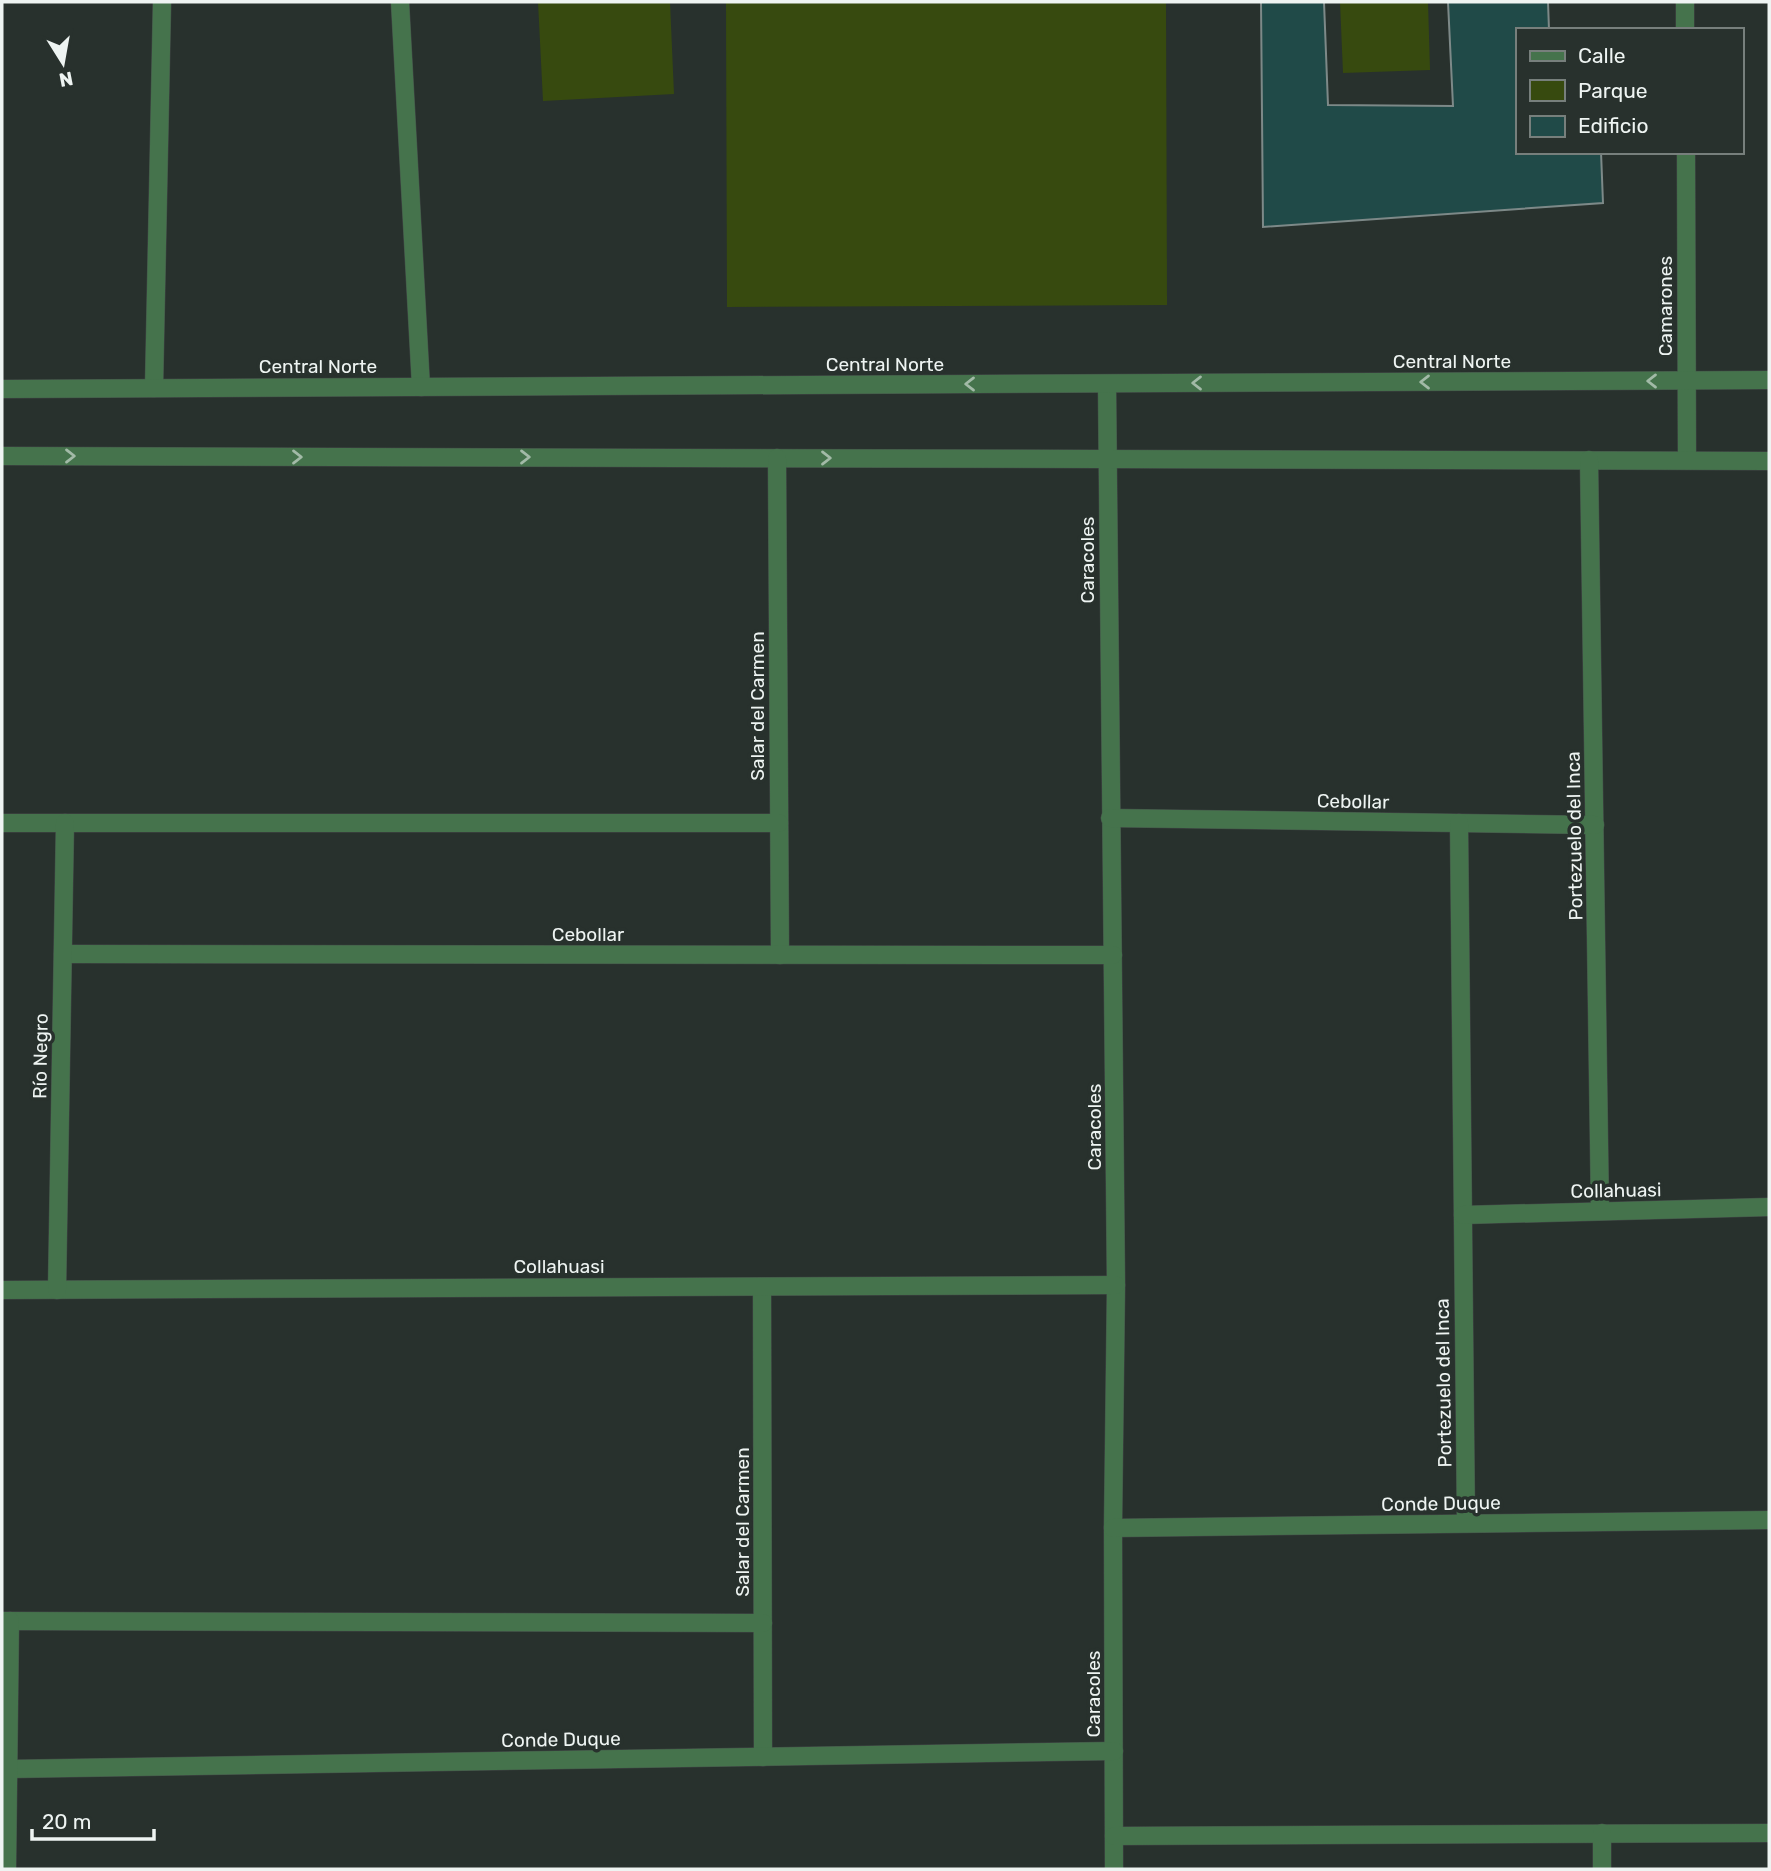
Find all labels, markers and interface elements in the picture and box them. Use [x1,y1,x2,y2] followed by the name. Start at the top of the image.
[28,28,98,98] north arrow
[1516,28,1743,154] legend
[1578,43,1626,68] text: Calle
[57,67,75,92] text: N
[1578,78,1648,103] text: Parque
[1578,113,1648,138] text: Edificio
[1654,256,1677,356] street label: Camarones
[1393,350,1511,373] street label: Central Norte
[826,353,944,376] street label: Central Norte
[259,355,377,378] street label: Central Norte
[1646,373,1657,389] one-way arrow
[1419,374,1429,390] one-way arrow
[1191,375,1202,391] one-way arrow
[964,376,974,392] one-way arrow
[65,448,76,464] one-way arrow
[293,449,303,465] one-way arrow
[520,449,531,465] one-way arrow
[821,450,832,466] one-way arrow
[1076,516,1099,604] street label: Caracoles
[746,631,769,781] street label: Salar del Carmen
[1562,751,1587,921] street label: Portezuelo del Inca
[1317,789,1390,814] street label: Cebollar
[552,923,625,946] street label: Cebollar
[28,1013,53,1099] street label: Río Negro
[1083,1083,1106,1171] street label: Caracoles
[1570,1178,1662,1203] street label: Collahuasi
[513,1255,605,1278] street label: Collahuasi
[1431,1298,1456,1468] street label: Portezuelo del Inca
[731,1447,754,1597] street label: Salar del Carmen
[1381,1491,1501,1516] street label: Conde Duque
[1082,1650,1105,1738] street label: Caracoles
[501,1727,621,1752] street label: Conde Duque
[32,1798,154,1842] scale bar
[42,1809,91,1834] text: 20 m

